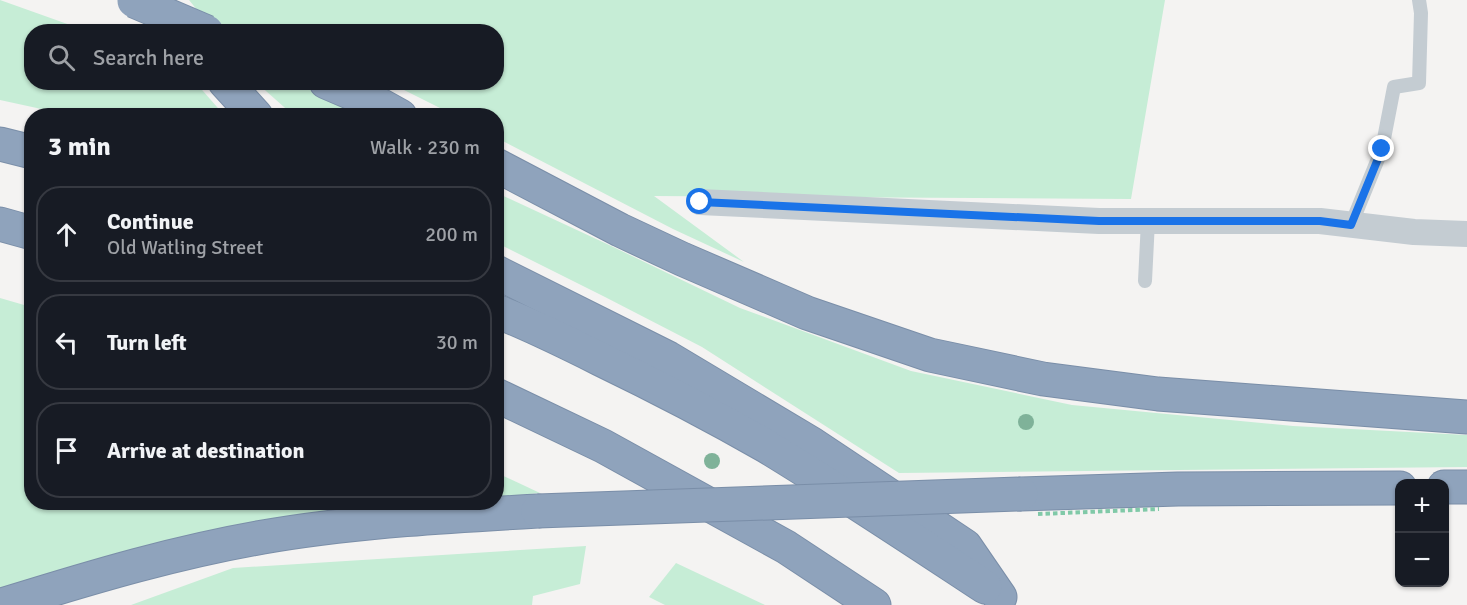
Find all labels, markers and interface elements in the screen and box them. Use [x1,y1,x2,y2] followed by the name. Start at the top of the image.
[24,24,504,90] search box
[45,41,78,74] icon: search
[93,44,204,71] text: Search here
[48,131,111,163] text: 3 min
[370,135,480,160] text: Walk · 230 m
[1368,135,1394,161] route end
[686,188,712,214] route start
[107,208,194,235] text: Continue
[50,218,83,251] icon: ahead
[425,222,478,247] text: 200 m
[107,235,263,260] text: Old Watling Street
[50,326,83,359] icon: left
[107,329,187,356] text: Turn left
[436,330,478,355] text: 30 m
[50,434,83,467] icon: arrive
[107,437,304,464] text: Arrive at destination
[1395,479,1449,587] map controls
[1395,479,1449,533] button: +
[1395,533,1449,587] button: −

